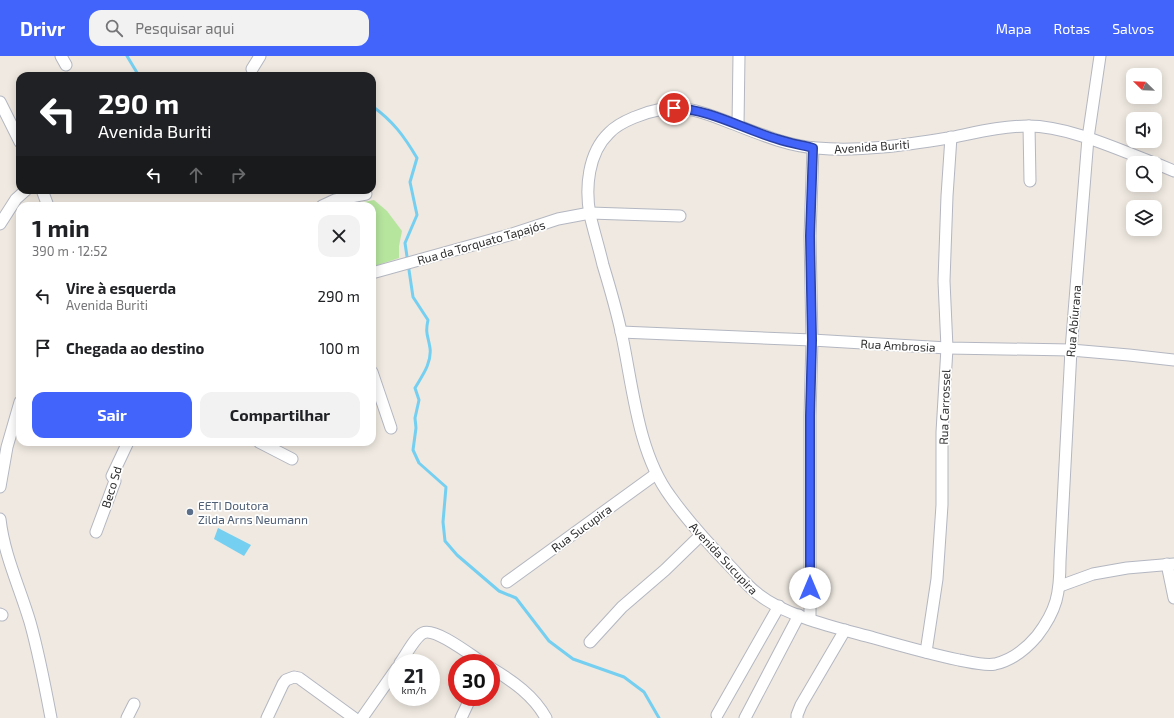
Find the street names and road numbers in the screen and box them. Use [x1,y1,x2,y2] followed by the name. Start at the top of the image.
[834,136,910,156] street label: Avenida Buriti
[415,217,547,268] street label: Rua da Torquato Tapajós
[1063,284,1083,358] street label: Rua Abíurana
[860,336,936,354] street label: Rua Ambrosia
[936,369,952,445] street label: Rua Carrossel
[98,465,124,509] street label: Beco Sd
[548,501,614,555] street label: Rua Sucupira
[687,519,761,597] street label: Avenida Sucupira

